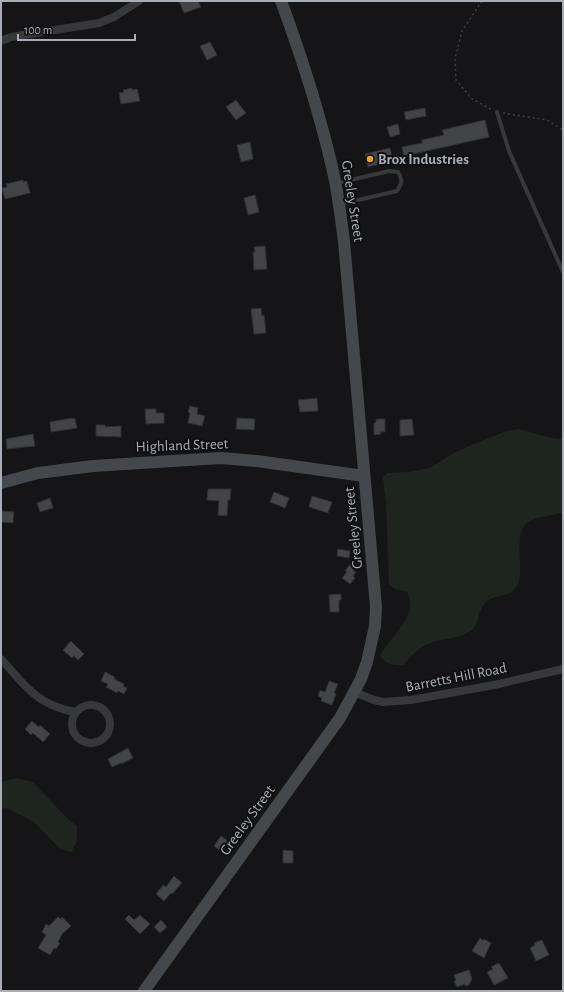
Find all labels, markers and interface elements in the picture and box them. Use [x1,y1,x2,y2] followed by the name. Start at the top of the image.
[18,16,135,42] scale bar
[24,24,52,36] text: 100 m
[378,152,469,167] place label: Brox Industries
[365,154,375,164] marker: Brox Industries
[339,159,366,243] street label: Greeley Street
[135,436,229,455] street label: Highland Street
[342,486,365,570] street label: Greeley Street
[404,660,508,695] street label: Barretts Hill Road
[217,782,278,858] street label: Greeley Street

